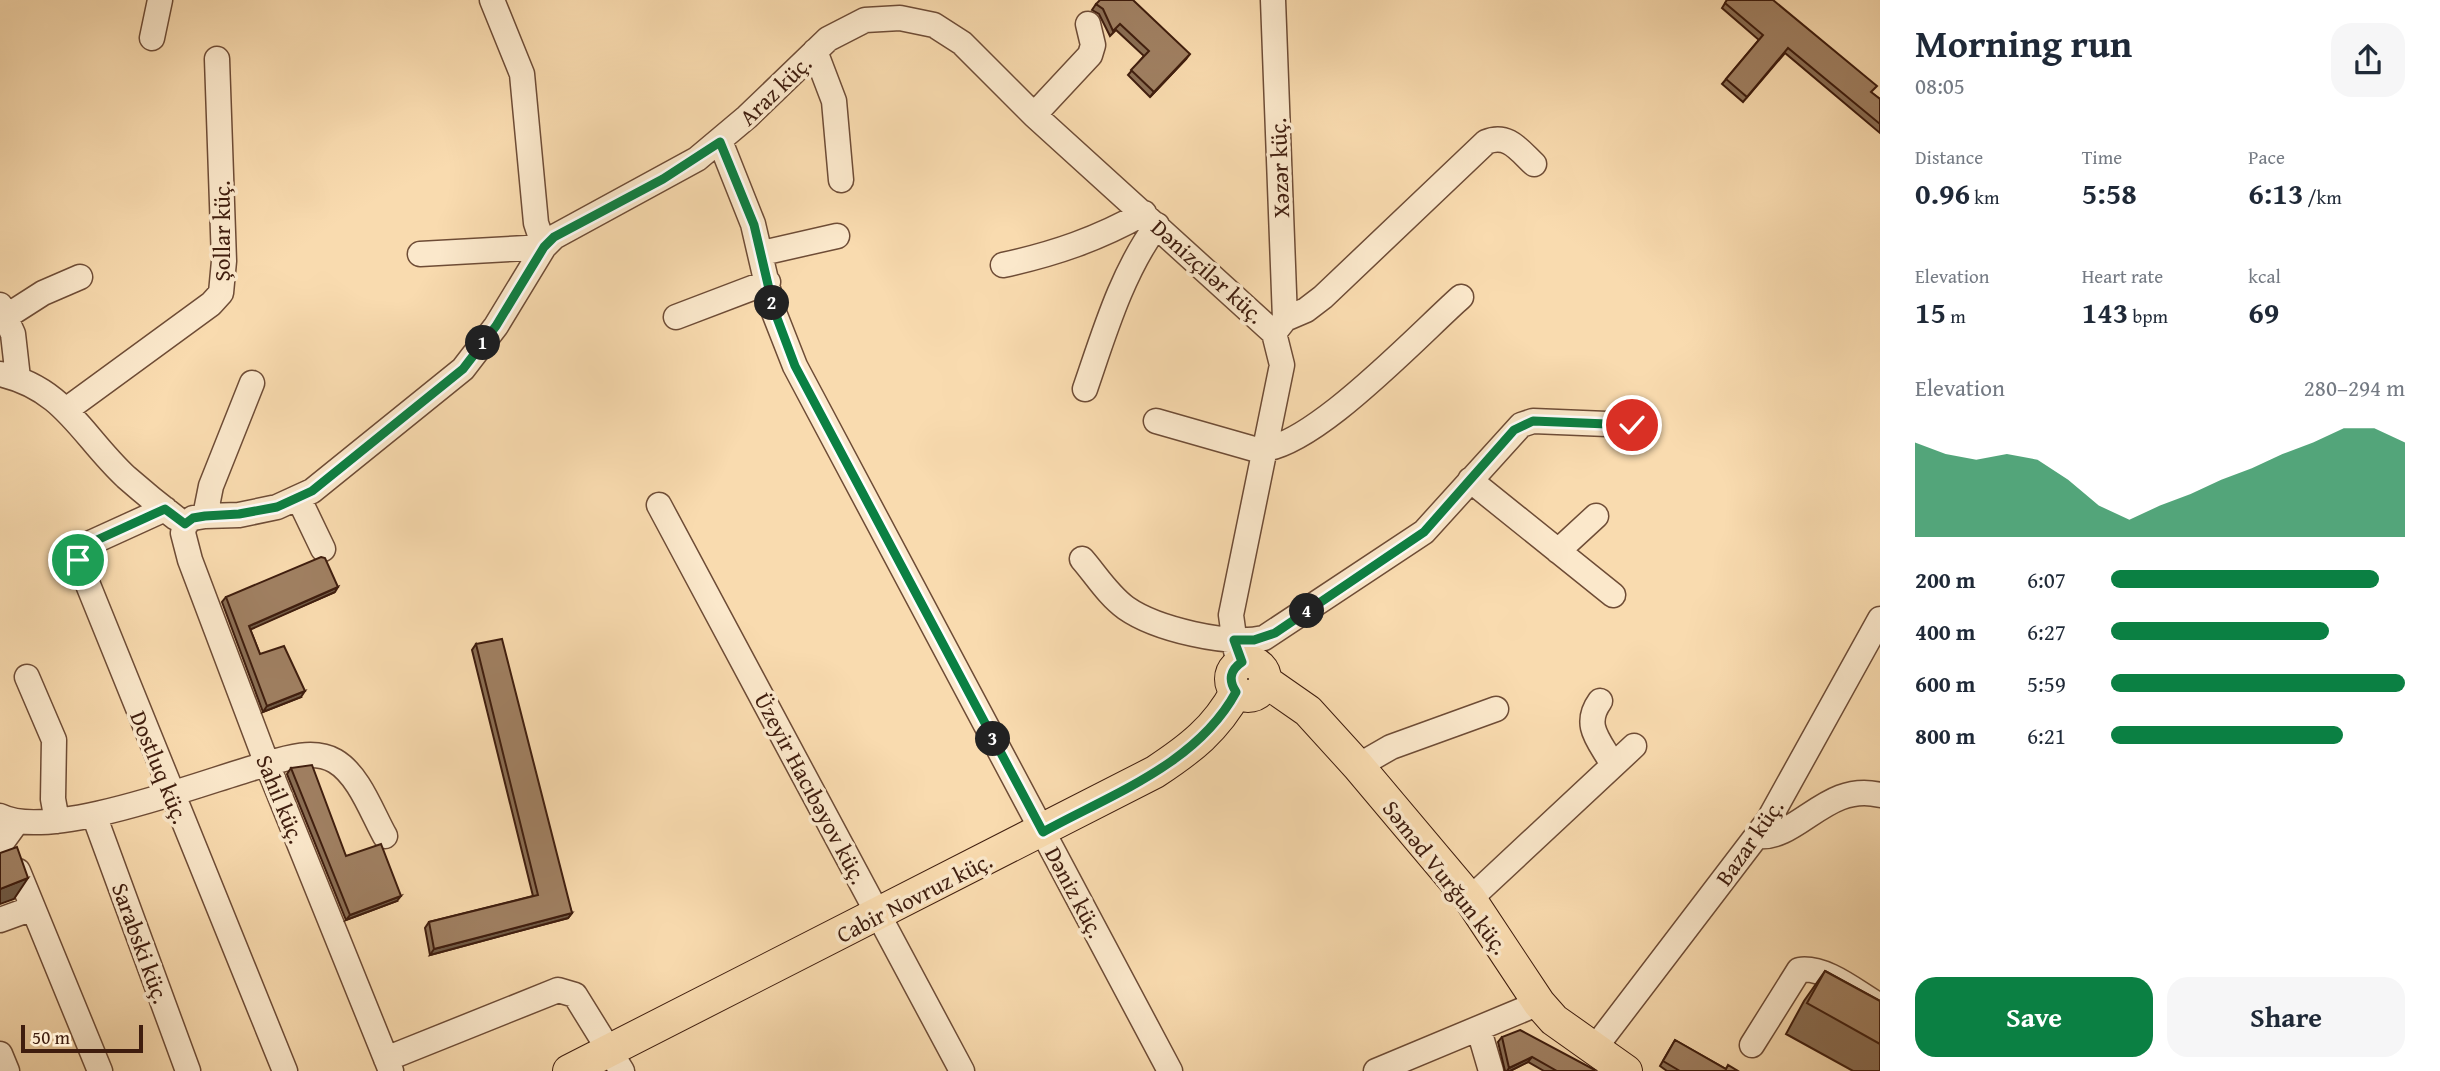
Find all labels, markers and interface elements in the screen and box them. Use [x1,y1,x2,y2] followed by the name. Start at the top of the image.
[1915,15,2132,71] text: Morning run
[2331,23,2405,97] button: share
[731,47,819,133] street label: Araz küç.
[1915,69,1965,102] text: 08:05
[1261,117,1297,219] street label: Xəzər küç.
[1915,143,1983,171] text: Distance
[2082,143,2122,171] text: Time
[2248,143,2285,171] text: Pace
[1915,171,1970,215] text: 0.96
[2082,171,2137,215] text: 5:58
[2248,171,2303,215] text: 6:13
[205,180,238,282] street label: Şollar küç.
[1970,183,1999,211] text: km
[2303,183,2342,211] text: /km
[1144,211,1272,331] street label: Dәnizçilәr küç.
[1915,262,1989,290] text: Elevation
[2082,262,2163,290] text: Heart rate
[2248,262,2281,290] text: kcal
[754,286,790,320] pin: 2
[767,288,776,316] text: 2
[1915,290,1946,334] text: 15
[2082,290,2128,334] text: 143
[2248,290,2279,334] text: 69
[1946,302,1966,330] text: m
[2128,302,2168,330] text: bpm
[466,326,500,360] pin: 1
[478,328,487,356] text: 1
[1915,371,2005,404] text: Elevation
[2304,371,2405,404] text: 280–294 m
[1602,395,1662,455] pin
[1613,406,1651,444] icon: check
[48,530,108,590] pin
[59,541,97,579] icon: arrive
[1915,563,1976,596] text: 200 m
[2027,563,2066,596] text: 6:07
[1290,594,1324,628] pin: 4
[1302,596,1311,624] text: 4
[1915,615,1976,648] text: 400 m
[2027,615,2066,648] text: 6:27
[1915,667,1976,700] text: 600 m
[2027,667,2066,700] text: 5:59
[747,686,875,890] street label: Üzeyir Hacıbəyov küç.
[122,706,198,828] street label: Dostluq küç.
[1915,719,1976,752] text: 800 m
[2027,719,2066,752] text: 6:21
[976,722,1010,756] pin: 3
[988,724,997,752] text: 3
[248,750,314,848] street label: Sahil küç.
[1707,792,1791,892] street label: Bazar küç.
[1375,793,1517,961] street label: Səməd Vurğun küç.
[1037,841,1113,943] street label: Dәniz küç.
[830,843,998,951] street label: Cabir Novruz küç.
[104,878,178,1008] street label: Sarabski küç.
[1915,977,2153,1057] button: Save
[2167,977,2405,1057] button: Share
[21,1022,144,1054] scale bar
[32,1023,70,1051] text: 50 m

